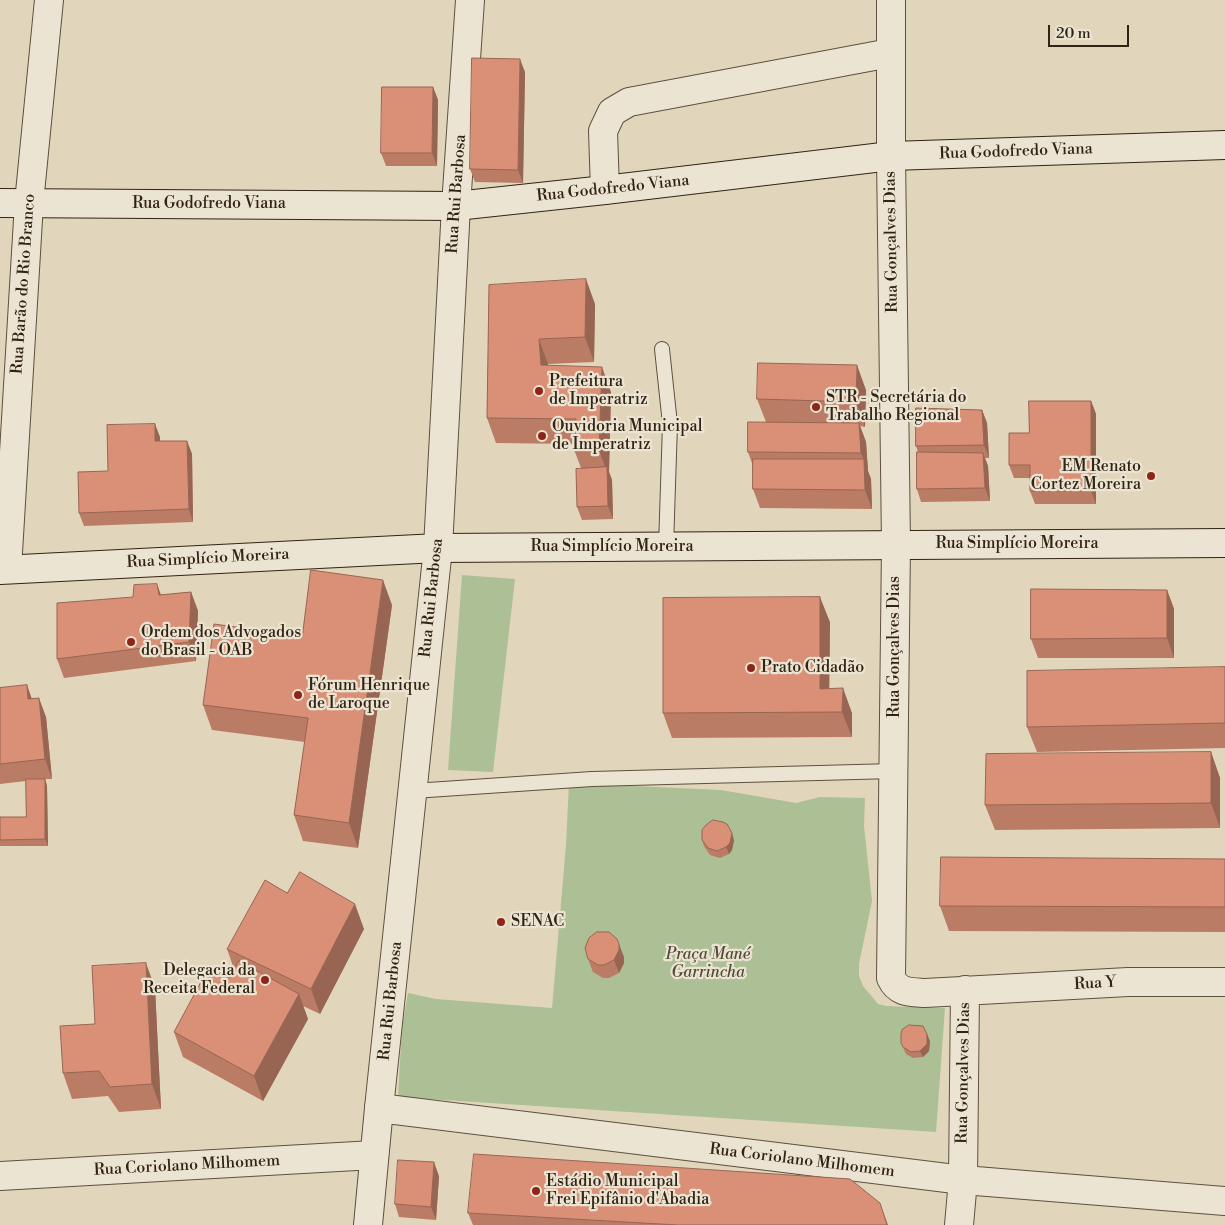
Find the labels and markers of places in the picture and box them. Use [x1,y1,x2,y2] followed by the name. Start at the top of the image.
[549,372,648,410] place label: Prefeitura de Imperatriz
[533,385,545,397] marker: Prefeitura de Imperatriz
[826,388,966,426] place label: STR - Secretária do Trabalho Regional
[810,401,822,413] marker: STR - Secretária do Trabalho Regional
[552,417,702,455] place label: Ouvidoria Municipal de Imperatriz
[536,430,548,442] marker: Ouvidoria Municipal de Imperatriz
[1031,457,1141,495] place label: EM Renato Cortez Moreira
[1145,470,1157,482] marker: EM Renato Cortez Moreira
[141,623,301,661] place label: Ordem dos Advogados do Brasil - OAB
[125,636,137,648] marker: Ordem dos Advogados do Brasil - OAB
[761,658,864,678] place label: Prato Cidadão
[745,662,757,674] marker: Prato Cidadão
[308,676,430,714] place label: Fórum Henrique de Laroque
[292,689,304,701] marker: Fórum Henrique de Laroque
[511,912,564,932] place label: SENAC
[495,916,507,928] marker: SENAC
[143,961,255,999] place label: Delegacia da Receita Federal
[259,974,271,986] marker: Delegacia da Receita Federal
[546,1172,709,1210] place label: Estádio Municipal Frei Epifânio d'Abadia
[530,1185,542,1197] marker: Estádio Municipal Frei Epifânio d'Abadia

